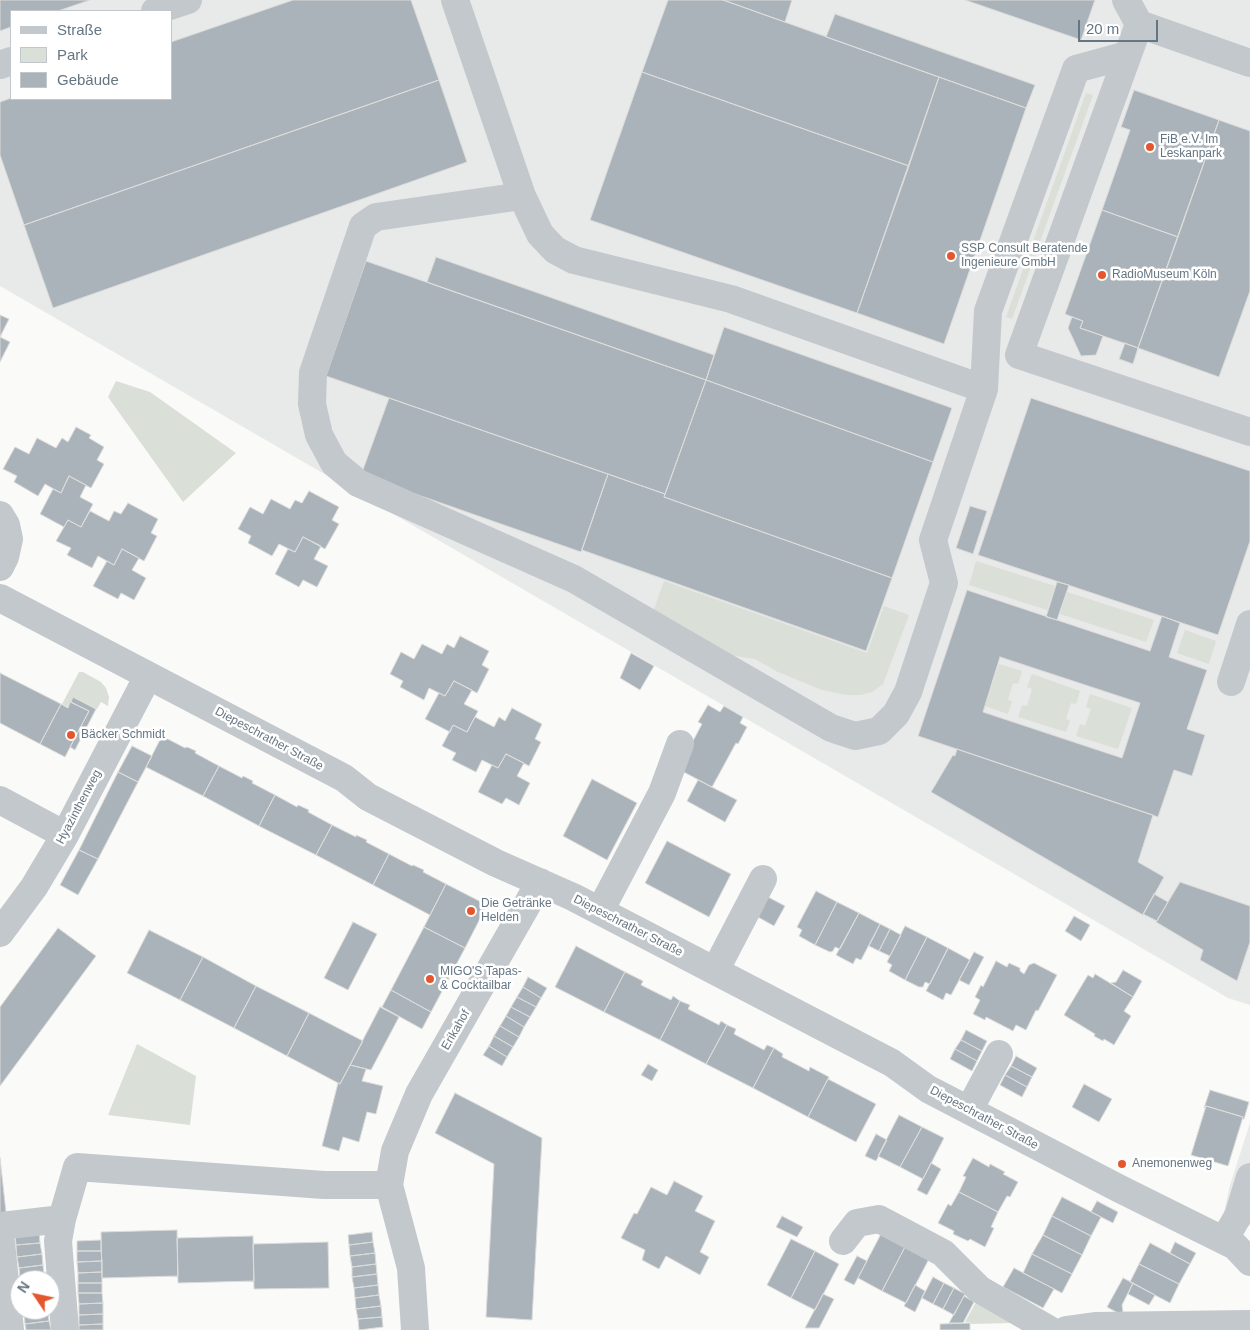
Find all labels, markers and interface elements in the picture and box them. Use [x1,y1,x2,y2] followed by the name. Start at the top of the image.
[10,10,172,100] legend
[1080,10,1160,42] scale bar
[1086,20,1119,37] text: 20 m
[57,21,102,38] text: Straße
[57,46,88,63] text: Park
[57,71,119,88] text: Gebäude
[1160,133,1222,161] place label: FiB e.V. Im Leskanpark
[1144,141,1156,153] marker: FiB e.V. Im Leskanpark
[961,242,1088,270] place label: SSP Consult Beratende Ingenieure GmbH
[945,250,957,262] marker: SSP Consult Beratende Ingenieure GmbH
[1112,268,1217,282] place label: RadioMuseum Köln
[1096,269,1108,281] marker: RadioMuseum Köln
[212,704,326,774] street label: Diepeschrather Straße
[81,728,165,742] place label: Bäcker Schmidt
[65,729,77,741] marker: Bäcker Schmidt
[53,767,105,847] street label: Hyazinthenweg
[571,892,685,960] street label: Diepeschrather Straße
[481,897,552,925] place label: Die Getränke Helden
[465,905,477,917] marker: Die Getränke Helden
[440,965,522,993] place label: MIGO'S Tapas- & Cocktailbar
[424,973,436,985] marker: MIGO'S Tapas- & Cocktailbar
[439,1007,473,1053] street label: Erikahof
[927,1083,1041,1153] street label: Diepeschrather Straße
[1132,1157,1212,1171] place label: Anemonenweg
[1116,1158,1128,1170] marker: Anemonenweg
[10,1270,60,1320] north arrow
[14,1279,33,1296] text: N

